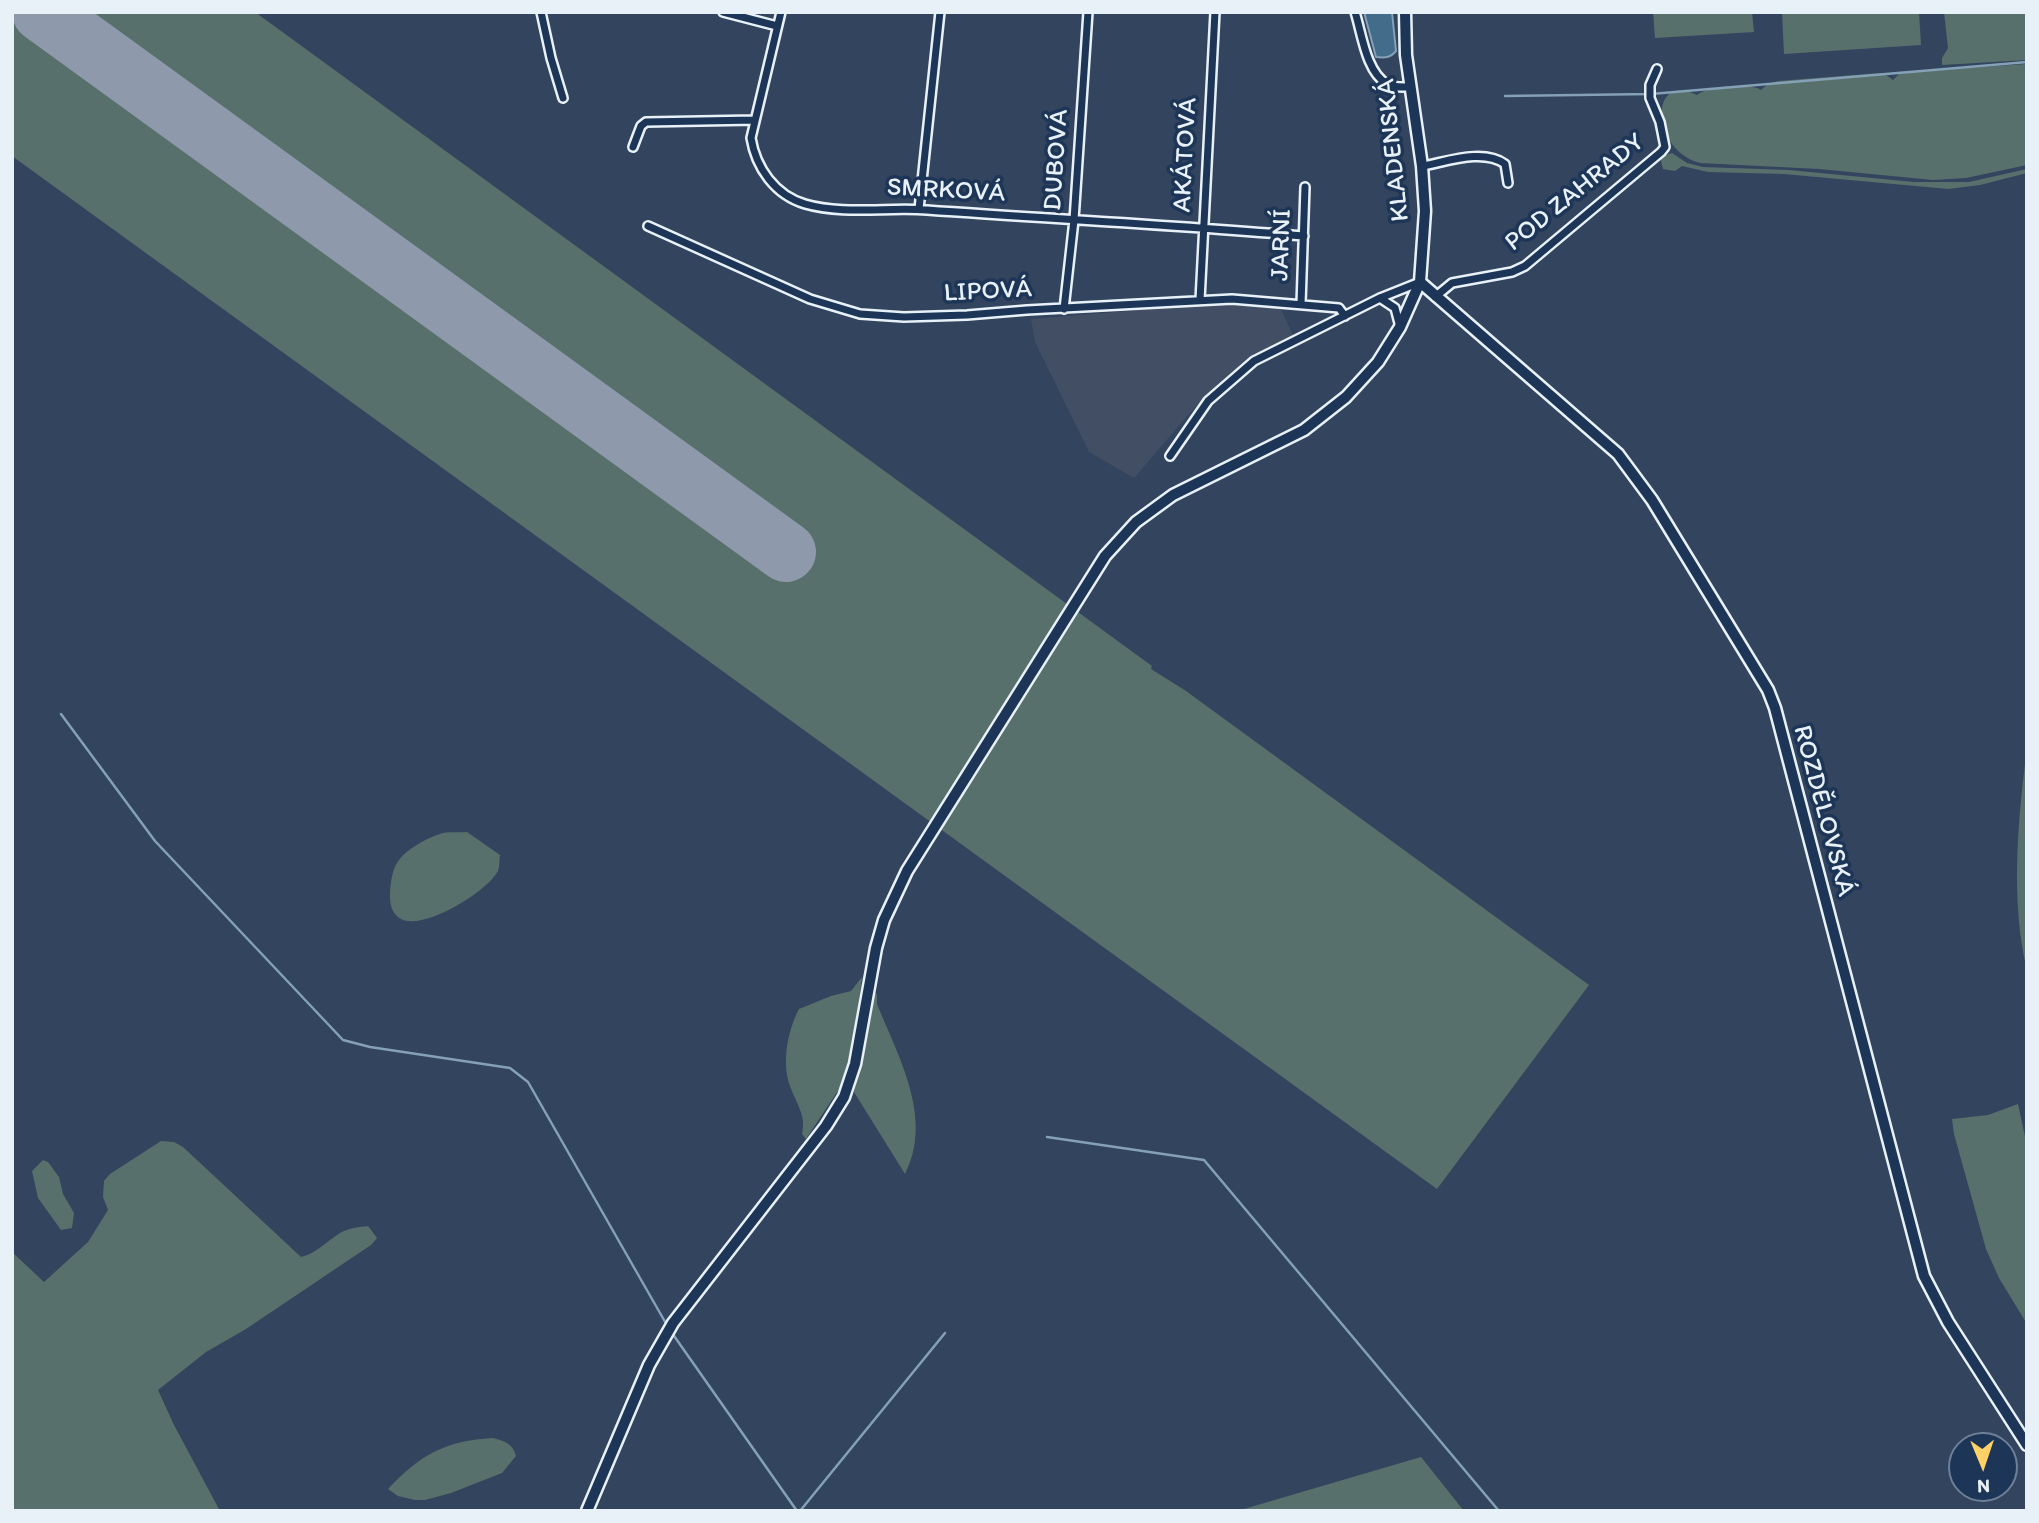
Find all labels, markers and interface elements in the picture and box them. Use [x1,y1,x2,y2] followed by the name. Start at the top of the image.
[1371,77,1417,223] street label: KLADENSKÁ
[1167,97,1205,213] street label: AKÁTOVÁ
[1038,108,1076,212] street label: DUBOVÁ
[1499,127,1651,259] street label: POD ZAHRADY
[886,172,1006,210] street label: SMRKOVÁ
[1265,208,1299,282] street label: JARNÍ
[943,274,1033,310] street label: LIPOVÁ
[1785,722,1861,900] street label: ROZDĚLOVSKÁ
[1948,1432,2018,1502] north arrow
[1977,1475,1990,1498] text: N

